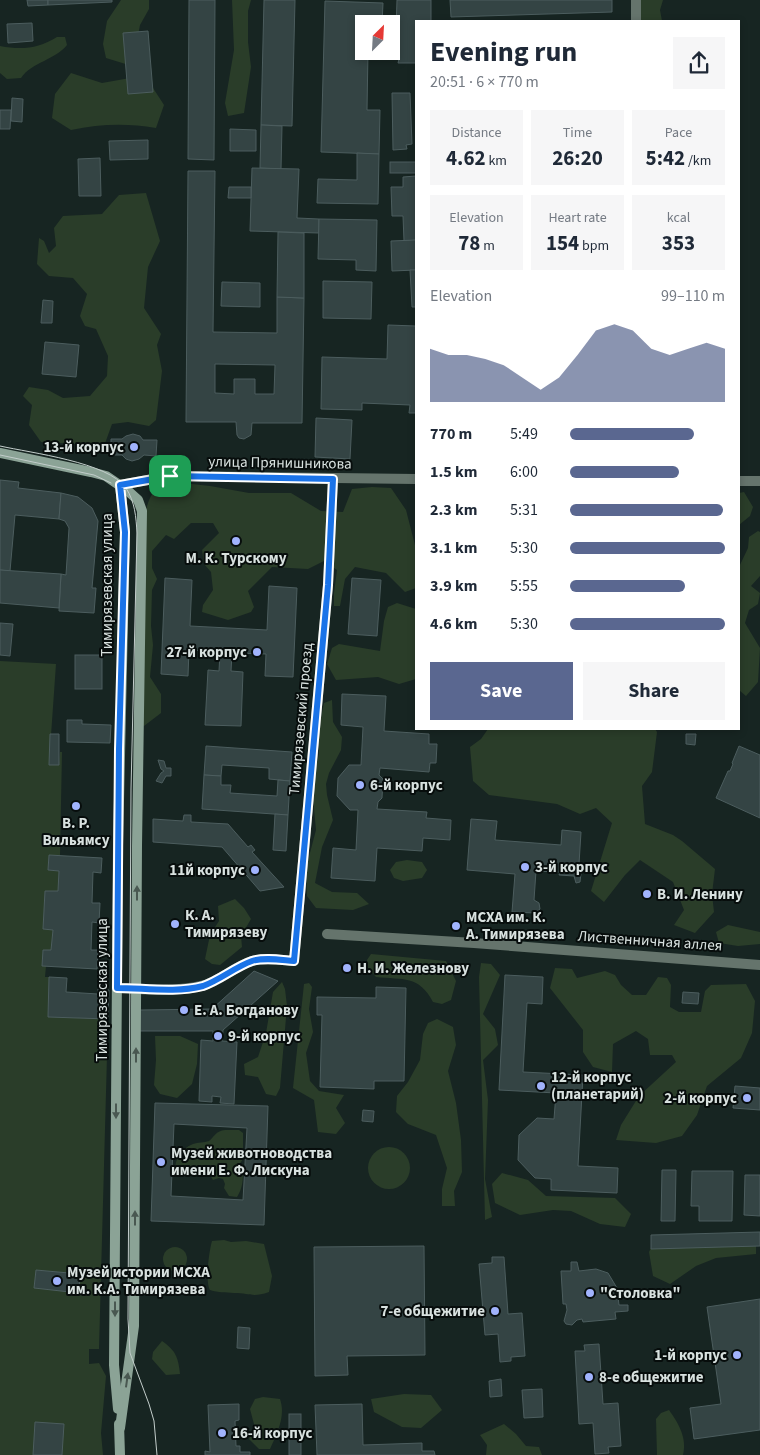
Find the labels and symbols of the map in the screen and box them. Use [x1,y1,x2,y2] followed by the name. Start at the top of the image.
[355,15,400,60] north arrow
[43,437,124,458] place label: 13-й корпус
[128,441,140,453] marker: 13-й корпус
[208,451,352,475] street label: улица Прянишникова
[149,455,191,497] pin
[97,513,118,657] street label: Тимирязевская улица
[230,535,242,547] marker: М. К. Турскому
[186,548,287,569] place label: М. К. Турскому
[166,642,247,663] place label: 27-й корпус
[284,642,318,796] street label: Тимирязевский проезд
[251,646,263,658] marker: 27-й корпус
[370,775,443,796] place label: 6-й корпус
[354,779,366,791] marker: 6-й корпус
[70,800,82,812] marker: В. Р. Вильямсу
[43,813,110,851] place label: В. Р. Вильямсу
[535,857,608,878] place label: 3-й корпус
[169,860,245,881] place label: 11й корпус
[519,861,531,873] marker: 3-й корпус
[249,864,261,876] marker: 11й корпус
[657,884,743,905] place label: В. И. Ленину
[133,885,141,901] one-way arrow
[641,888,653,900] marker: В. И. Ленину
[185,905,267,943] place label: К. А. Тимирязеву
[465,907,565,945] place label: МСХА им. К. А. Тимирязева
[92,918,113,1062] street label: Тимирязевская улица
[169,918,181,930] marker: К. А. Тимирязеву
[450,920,462,932] marker: МСХА им. К. А. Тимирязева
[577,925,723,957] street label: Лиственничная аллея
[357,958,469,979] place label: Н. И. Железнову
[341,962,353,974] marker: Н. И. Железнову
[194,1000,299,1021] place label: Е. А. Богданову
[178,1004,190,1016] marker: Е. А. Богданову
[228,1026,301,1047] place label: 9-й корпус
[212,1030,224,1042] marker: 9-й корпус
[132,1047,140,1063] one-way arrow
[551,1067,644,1105] place label: 12-й корпус (планетарий)
[535,1080,547,1092] marker: 12-й корпус (планетарий)
[664,1088,737,1109] place label: 2-й корпус
[741,1092,753,1104] marker: 2-й корпус
[112,1104,120,1120] one-way arrow
[171,1143,332,1181] place label: Музей животноводства имени Е. Ф. Лискуна
[155,1156,167,1168] marker: Музей животноводства имени Е. Ф. Лискуна
[131,1210,139,1226] one-way arrow
[67,1262,210,1300] place label: Музей истории МСХА им. К.А. Тимирязева
[51,1275,63,1287] marker: Музей истории МСХА им. К.А. Тимирязева
[600,1283,681,1304] place label: "Столовка"
[584,1287,596,1299] marker: "Столовка"
[111,1301,119,1317] one-way arrow
[380,1301,485,1322] place label: 7-е общежитие
[489,1305,501,1317] marker: 7-е общежитие
[654,1345,727,1366] place label: 1-й корпус
[731,1349,743,1361] marker: 1-й корпус
[599,1367,704,1388] place label: 8-е общежитие
[583,1371,595,1383] marker: 8-е общежитие
[123,1372,131,1388] one-way arrow
[232,1423,313,1444] place label: 16-й корпус
[216,1427,228,1439] marker: 16-й корпус

